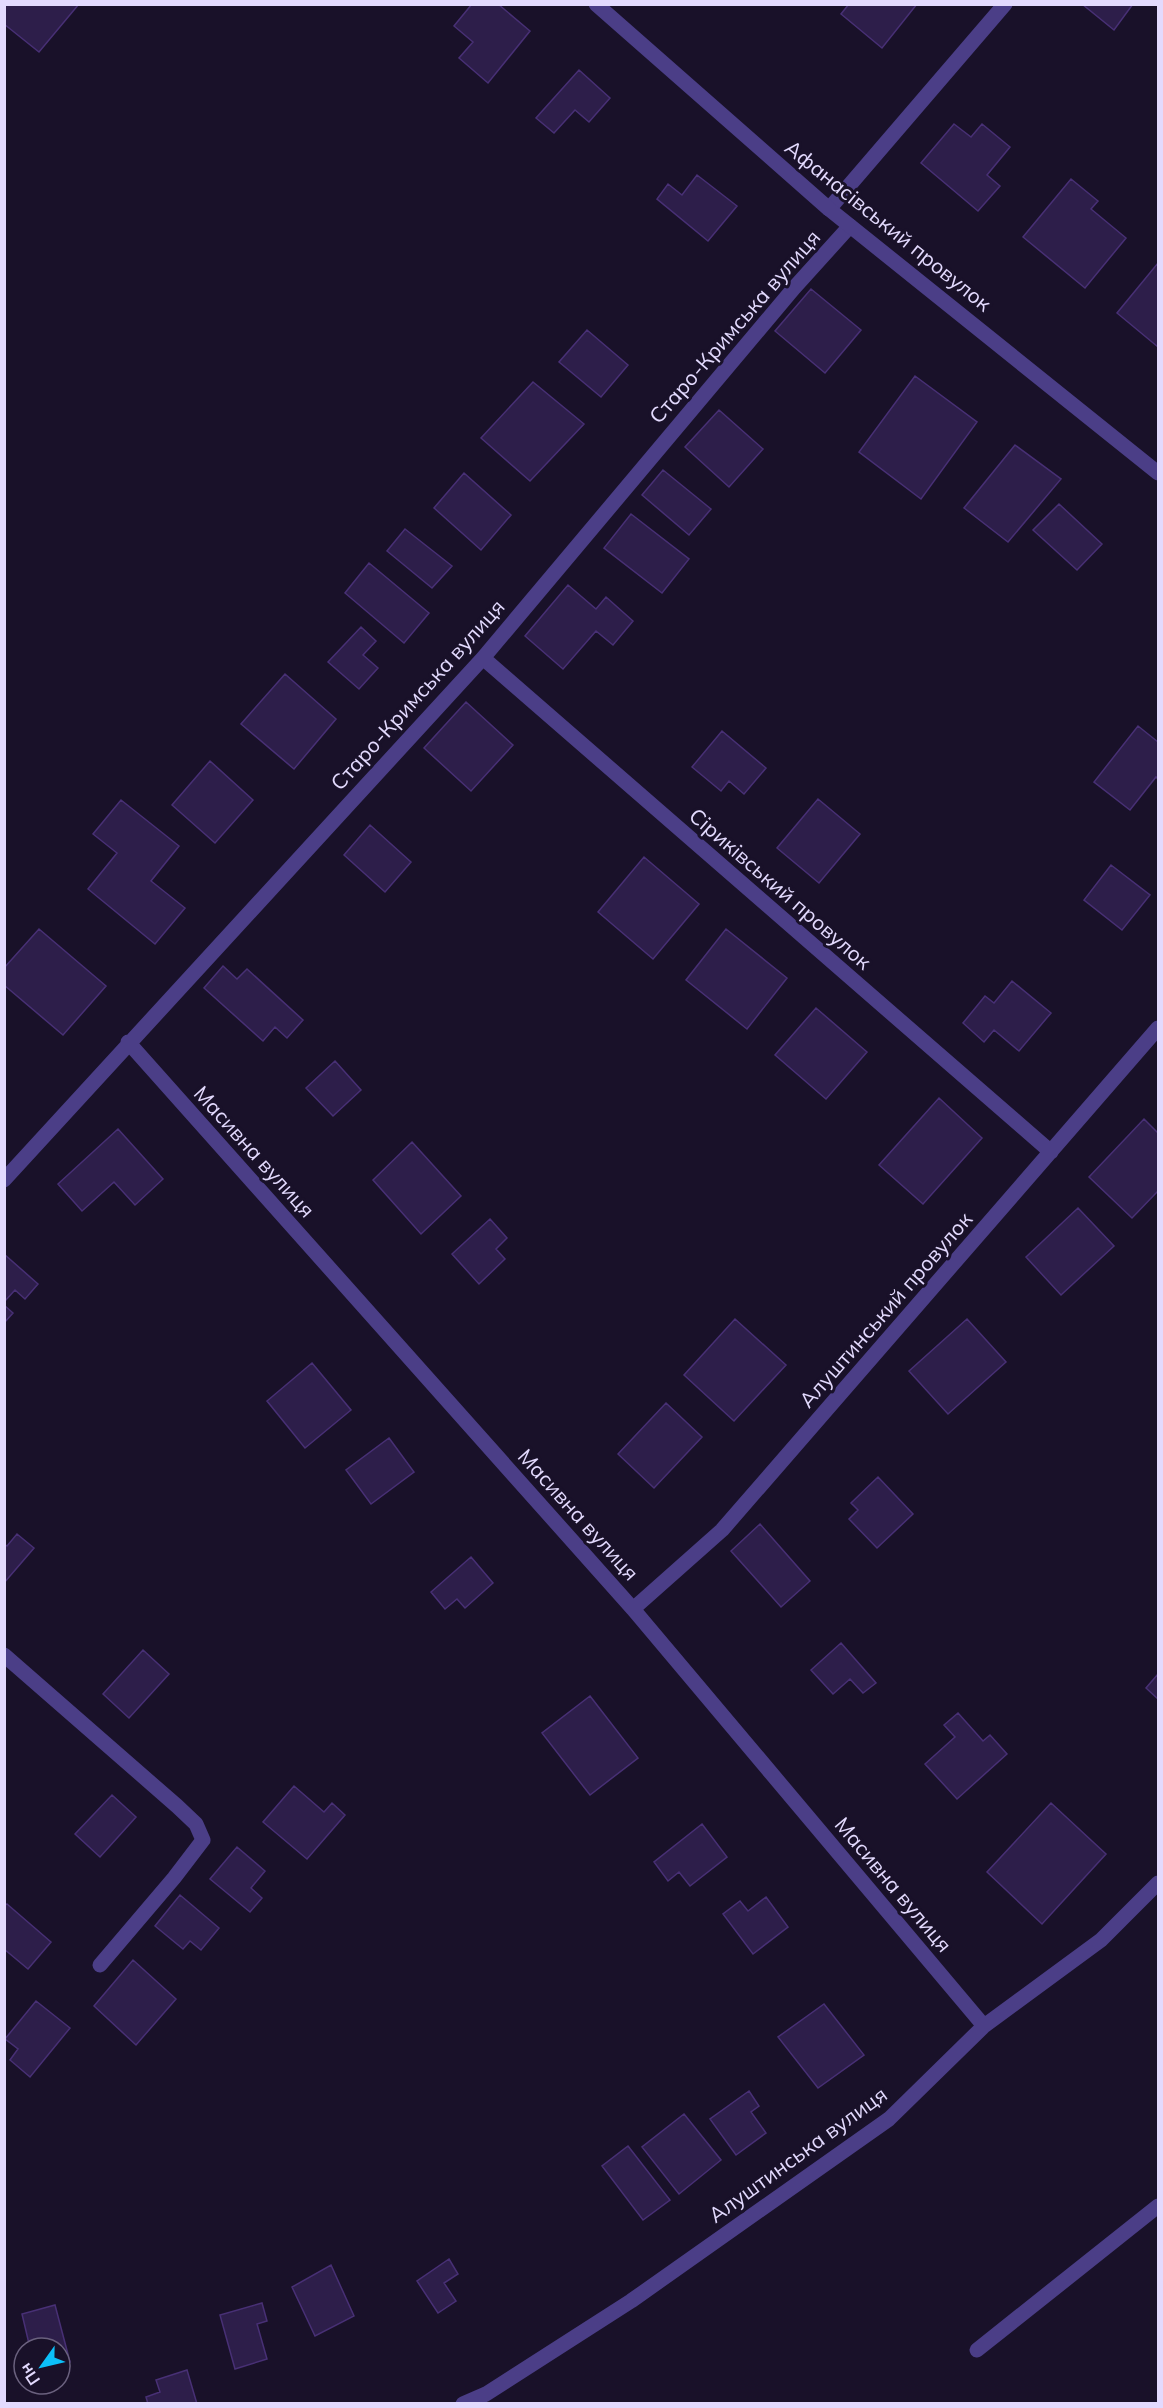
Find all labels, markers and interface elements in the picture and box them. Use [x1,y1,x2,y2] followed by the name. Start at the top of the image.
[780,134,998,317] street label: Афанасівський провулок
[643,224,825,428] street label: Старо-Кримська вулиця
[325,594,510,795] street label: Старо-Кримська вулиця
[684,802,878,975] street label: Сіриківський провулок
[189,1080,321,1223] street label: Масивна вулиця
[793,1206,978,1412] street label: Алуштинський провулок
[513,1443,645,1586] street label: Масивна вулиця
[830,1812,958,1957] street label: Масивна вулиця
[703,2081,892,2228] street label: Алуштинська вулиця
[12,2336,72,2396] north arrow
[15,2360,44,2389] text: Пн

